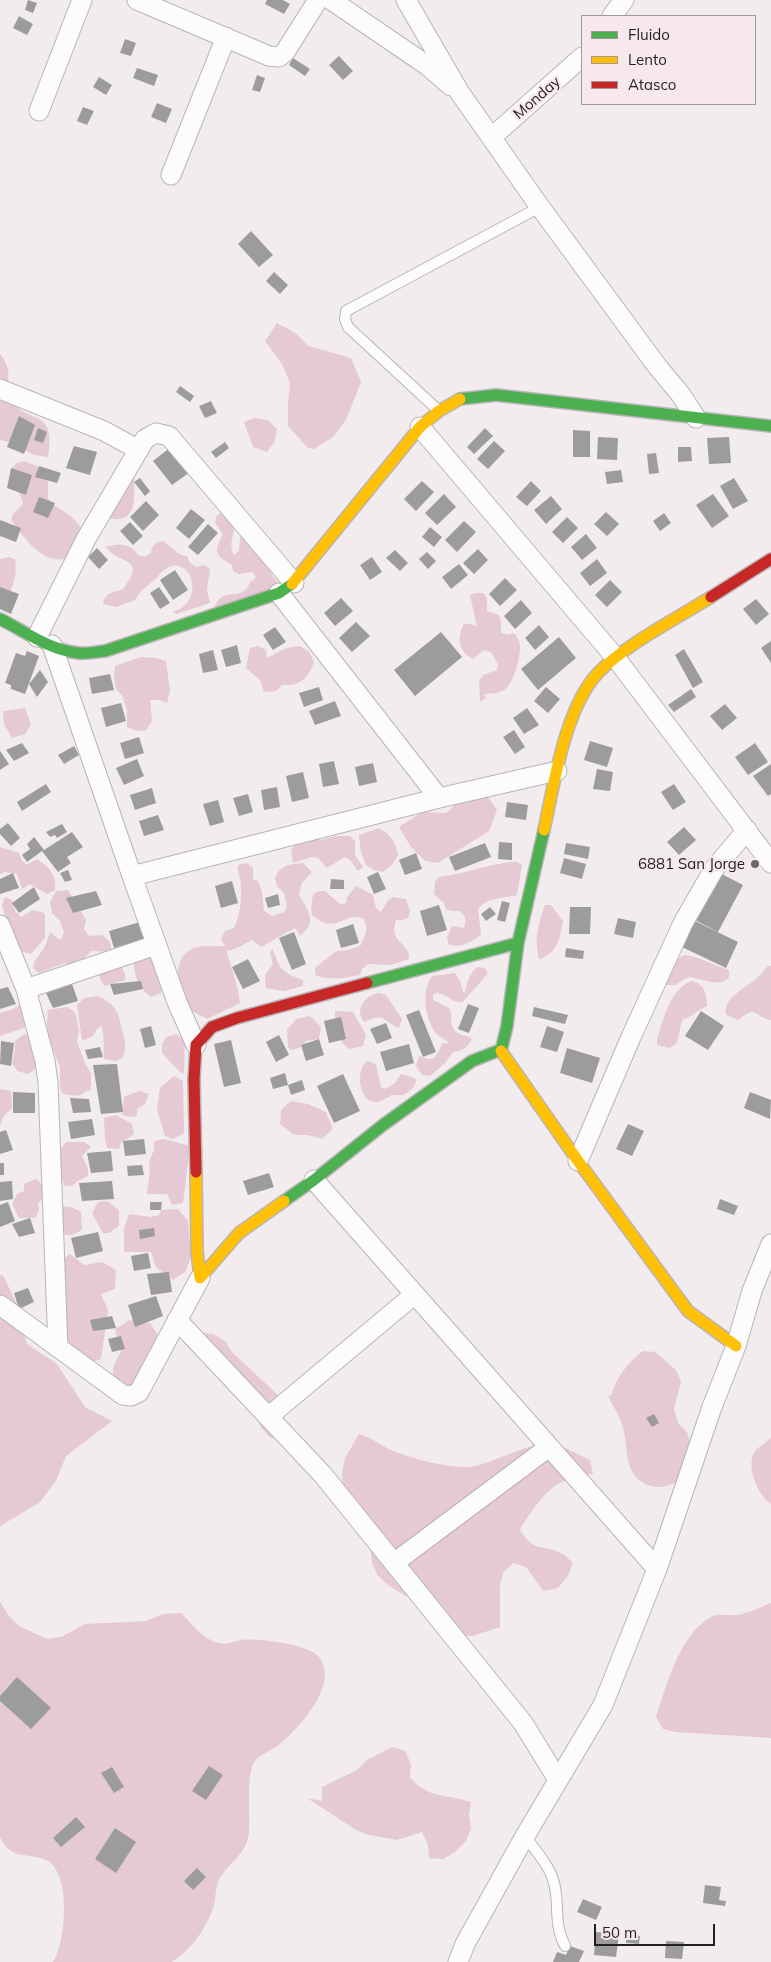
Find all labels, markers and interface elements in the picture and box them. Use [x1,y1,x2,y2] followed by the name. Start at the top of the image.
[581,15,756,105] legend
[628,25,670,44] text: Fluido
[628,50,667,69] text: Lento
[510,73,564,123] street label: Monday
[628,75,676,94] text: Atasco
[638,855,745,873] place label: 6881 San Jorge
[749,858,761,870] marker: 6881 San Jorge
[596,1914,717,1946] scale bar
[602,1923,637,1942] text: 50 m

